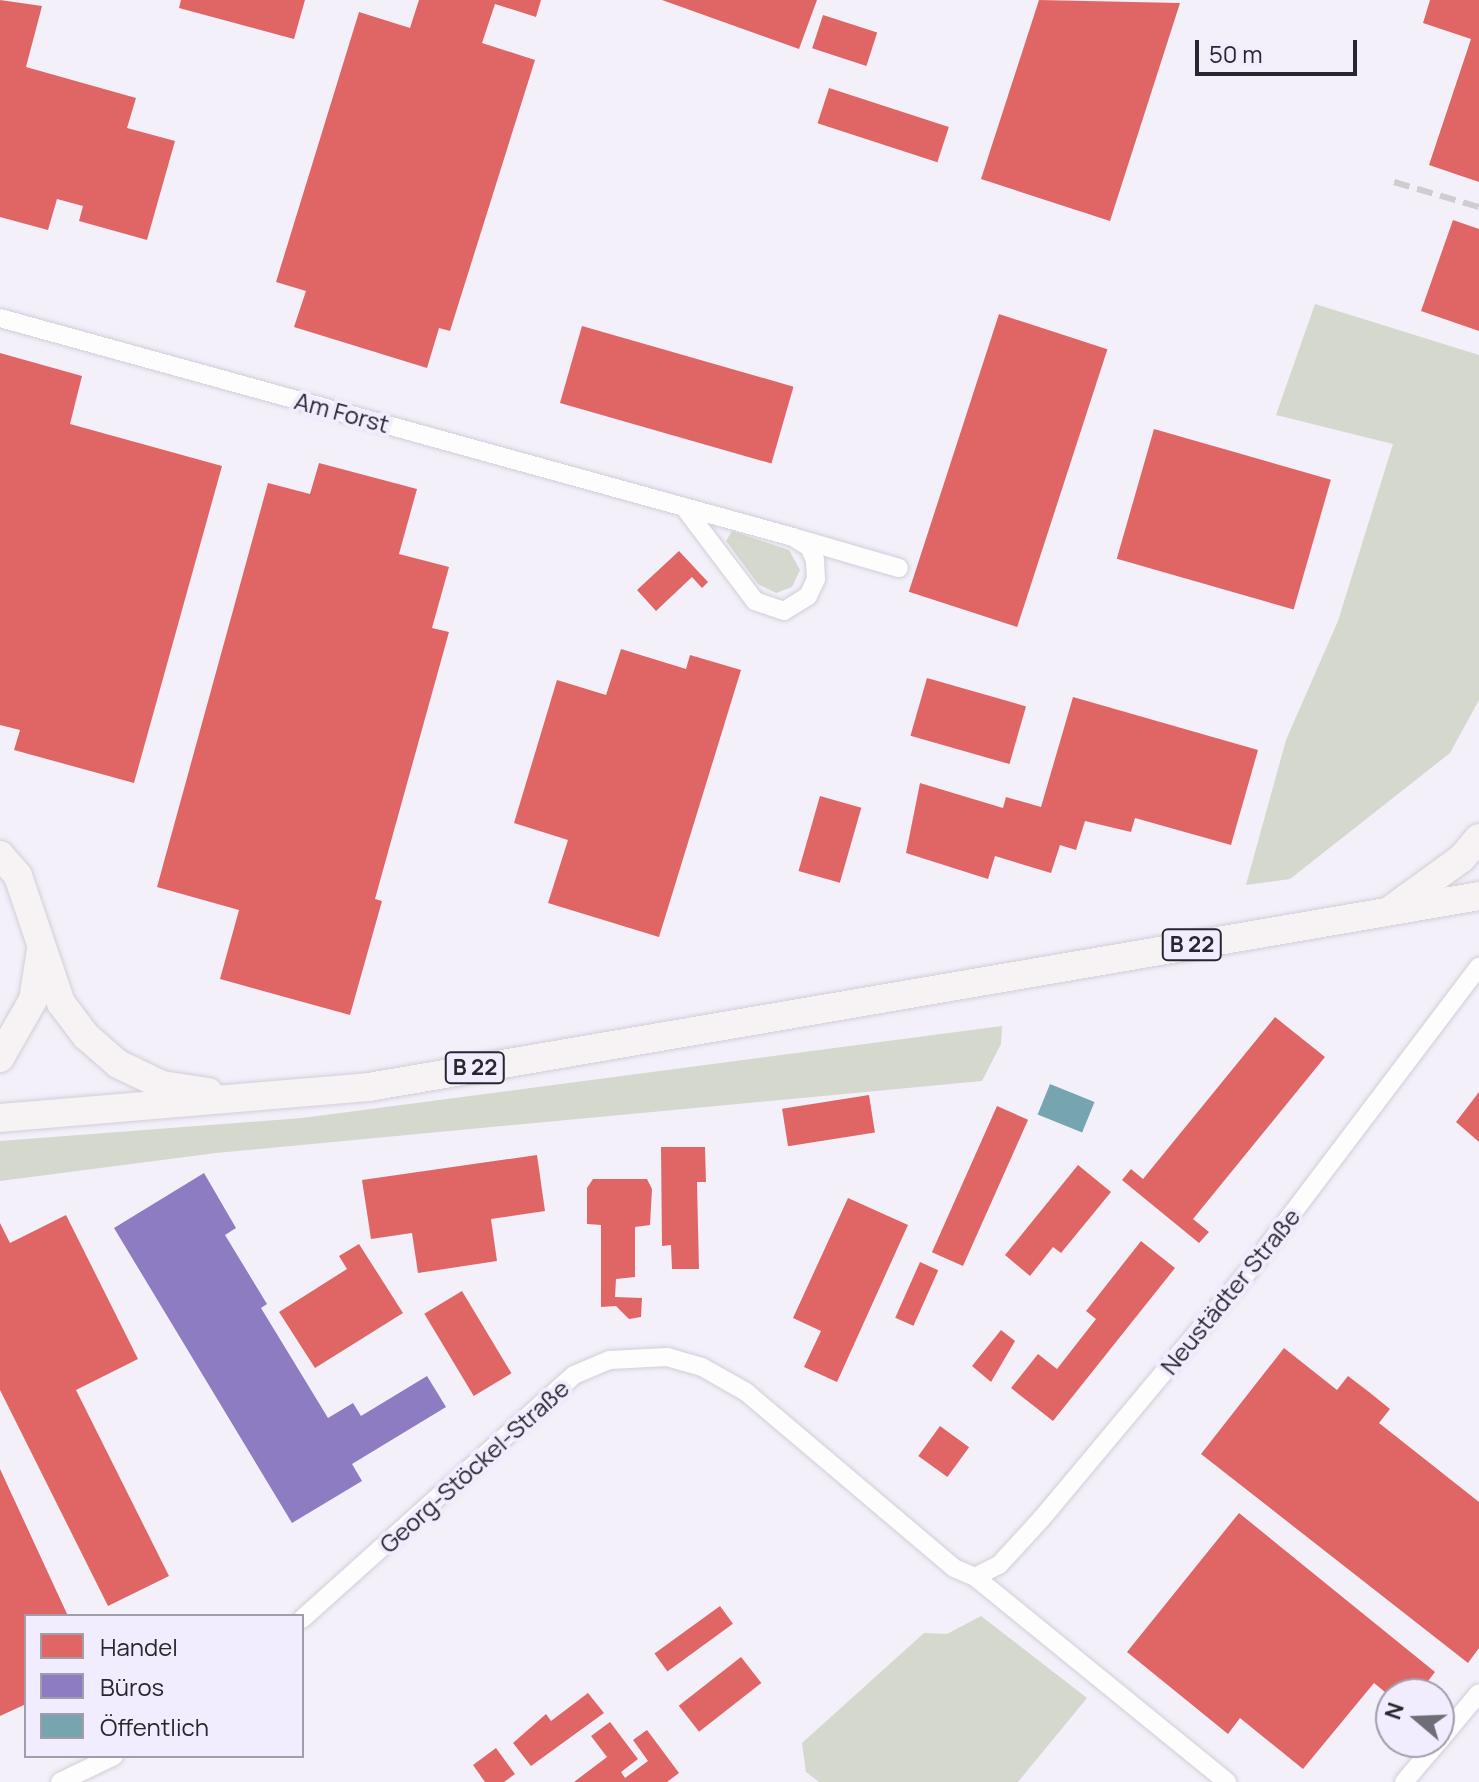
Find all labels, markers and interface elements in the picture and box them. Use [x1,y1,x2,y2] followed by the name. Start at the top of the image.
[1199,24,1361,74] scale bar
[1209,37,1263,70] text: 50 m
[292,386,392,438] street label: Am Forst
[1160,927,1224,963] road number: B 22
[443,1050,507,1086] road number: B 22
[1154,1202,1306,1380] street label: Neustädter Straße
[373,1373,575,1559] street label: Georg-Stöckel-Straße
[24,1614,304,1758] legend
[100,1630,178,1663] text: Handel
[100,1670,164,1703] text: Büros
[1375,1678,1455,1758] north arrow
[1377,1698,1411,1723] text: N
[100,1710,209,1743] text: Öffentlich

